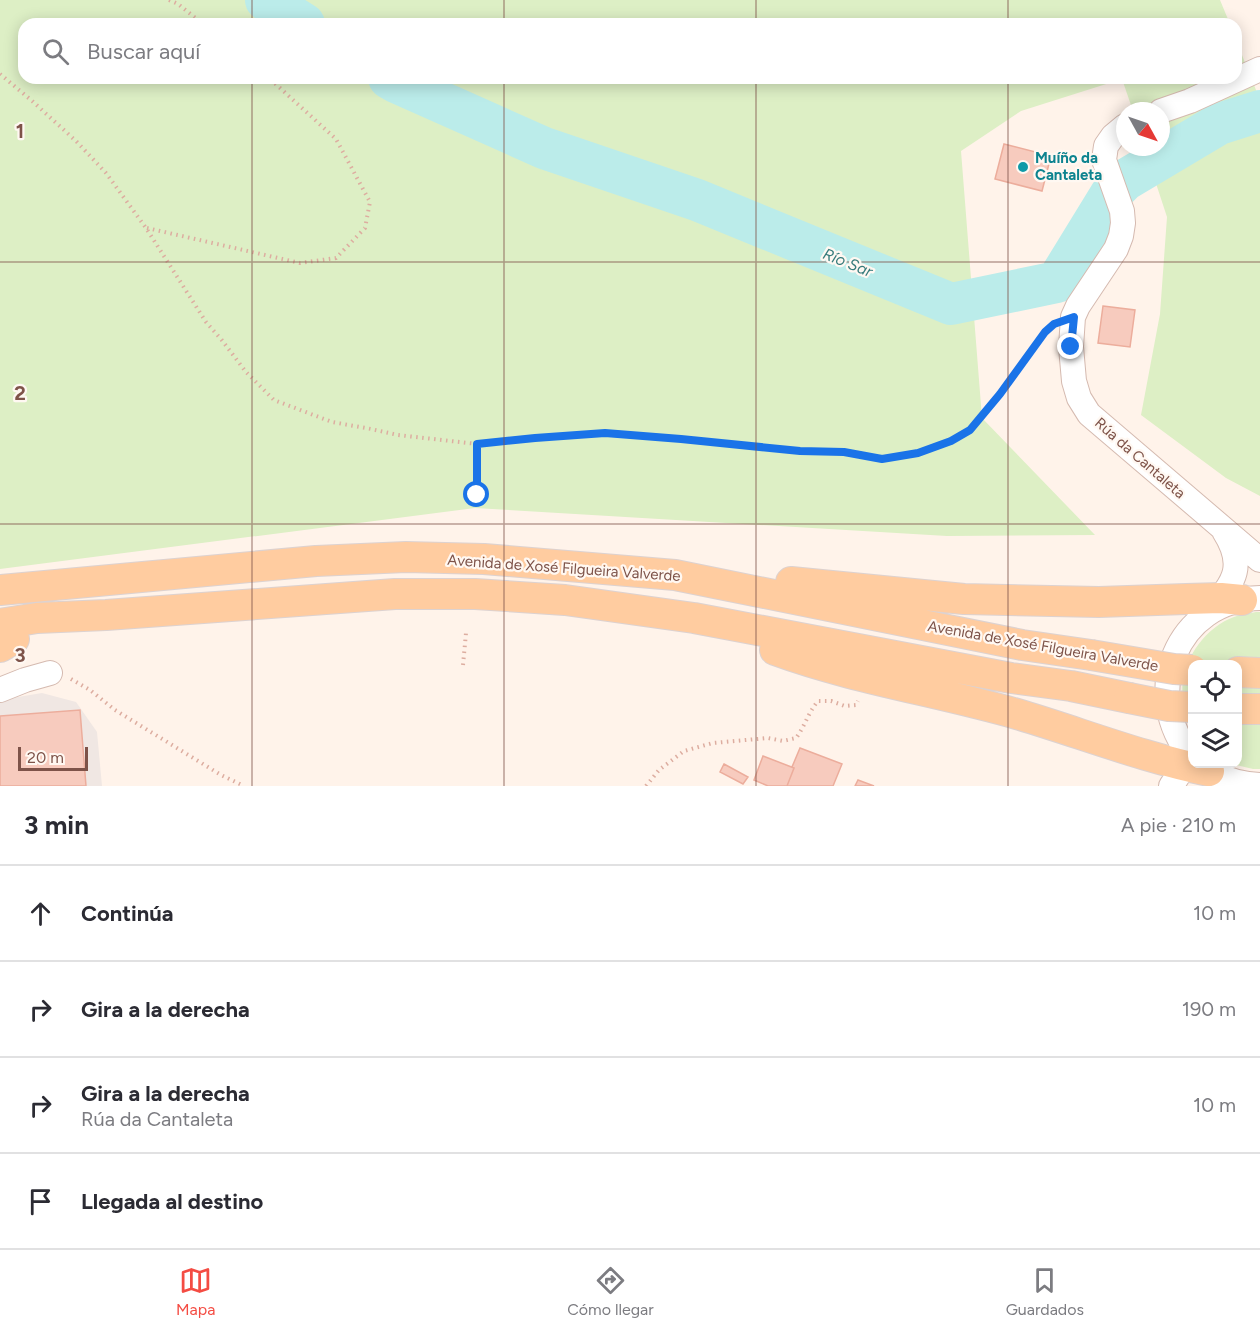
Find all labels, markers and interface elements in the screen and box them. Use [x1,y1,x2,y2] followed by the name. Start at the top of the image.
[18,18,1242,84] search box
[39,35,72,68] icon: search
[87,38,200,65] text: Buscar aquí
[1116,102,1170,156] north arrow
[16,119,24,143] text: 1
[1035,149,1102,184] place label: Muíño da Cantaleta
[1016,160,1030,174] marker: Muíño da Cantaleta
[820,244,876,281] water label: Río Sar
[1057,333,1083,359] route end
[14,381,26,405] text: 2
[1091,414,1189,502] street label: Rúa da Cantaleta
[463,481,489,507] route start
[447,551,681,585] street label: Avenida de Xosé Filgueira Valverde
[926,617,1160,675] street label: Avenida de Xosé Filgueira Valverde
[14,643,26,667] text: 3
[1188,660,1242,768] map controls
[1188,660,1242,714] button: locate
[1188,714,1242,768] button: layers
[18,744,88,772] scale bar
[27,748,64,767] text: 20 m
[24,809,89,841] text: 3 min
[1121,813,1236,837] text: A pie · 210 m
[24,897,57,930] icon: ahead
[81,900,174,927] text: Continúa
[1193,901,1236,925] text: 10 m
[24,993,57,1026] icon: right
[81,996,250,1023] text: Gira a la derecha
[1182,997,1236,1021] text: 190 m
[81,1080,250,1107] text: Gira a la derecha
[24,1089,57,1122] icon: right
[1193,1093,1236,1117] text: 10 m
[81,1107,233,1131] text: Rúa da Cantaleta
[24,1185,57,1218] icon: arrive
[81,1188,263,1215] text: Llegada al destino
[176,1264,215,1319] tab: Mapa
[567,1264,654,1319] tab: Cómo llegar
[1006,1264,1084,1319] tab: Guardados

